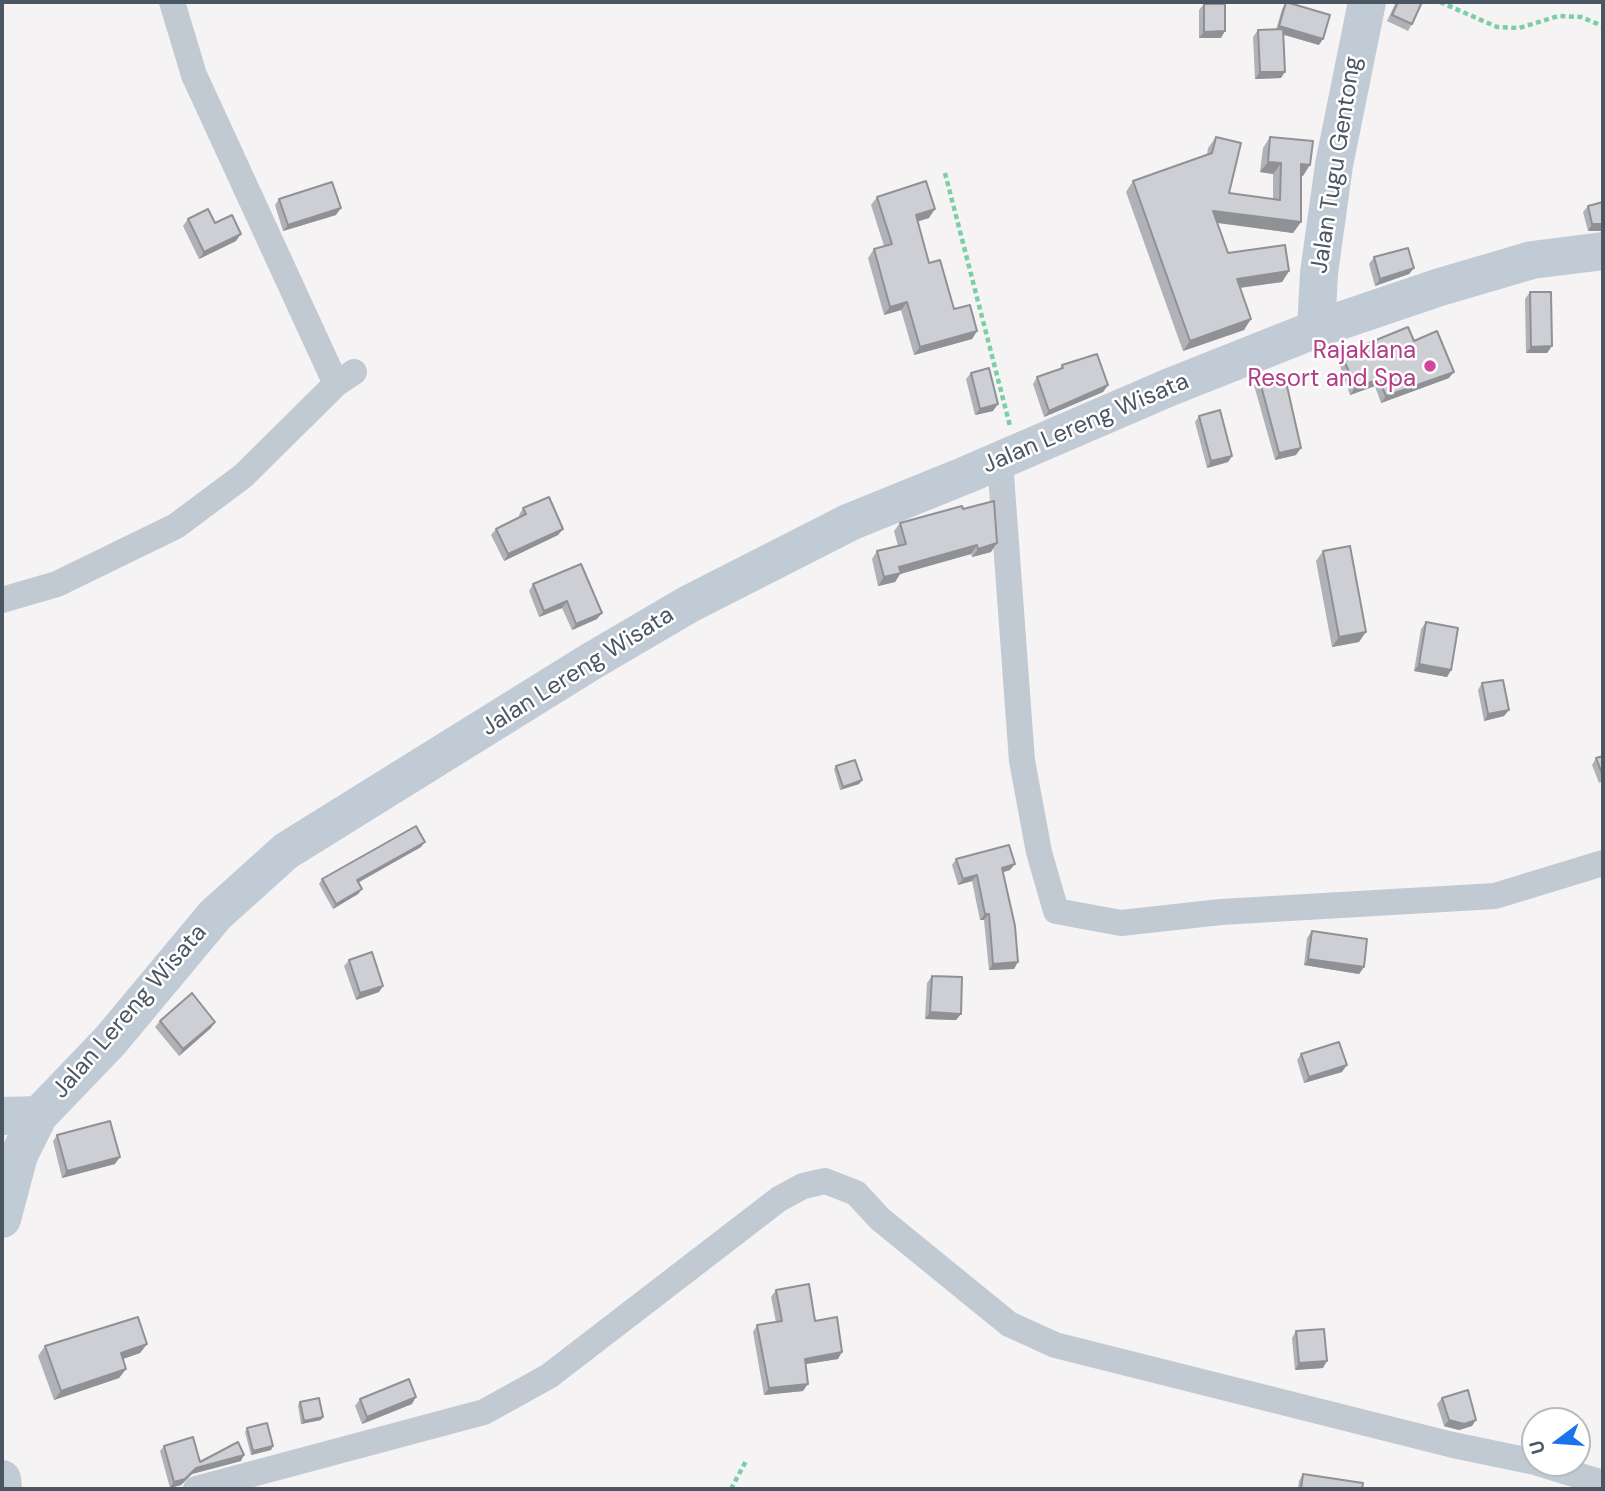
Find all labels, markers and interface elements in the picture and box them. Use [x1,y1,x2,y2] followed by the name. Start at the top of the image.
[1306,54,1368,276] street label: Jalan Tugu Gentong
[1248,338,1416,394] place label: Rajaklana Resort and Spa
[1422,358,1438,374] marker: Rajaklana Resort and Spa
[979,368,1193,480] street label: Jalan Lereng Wisata
[477,601,679,743] street label: Jalan Lereng Wisata
[47,919,213,1105] street label: Jalan Lereng Wisata
[1521,1407,1591,1477] north arrow
[1523,1438,1551,1457] text: U

